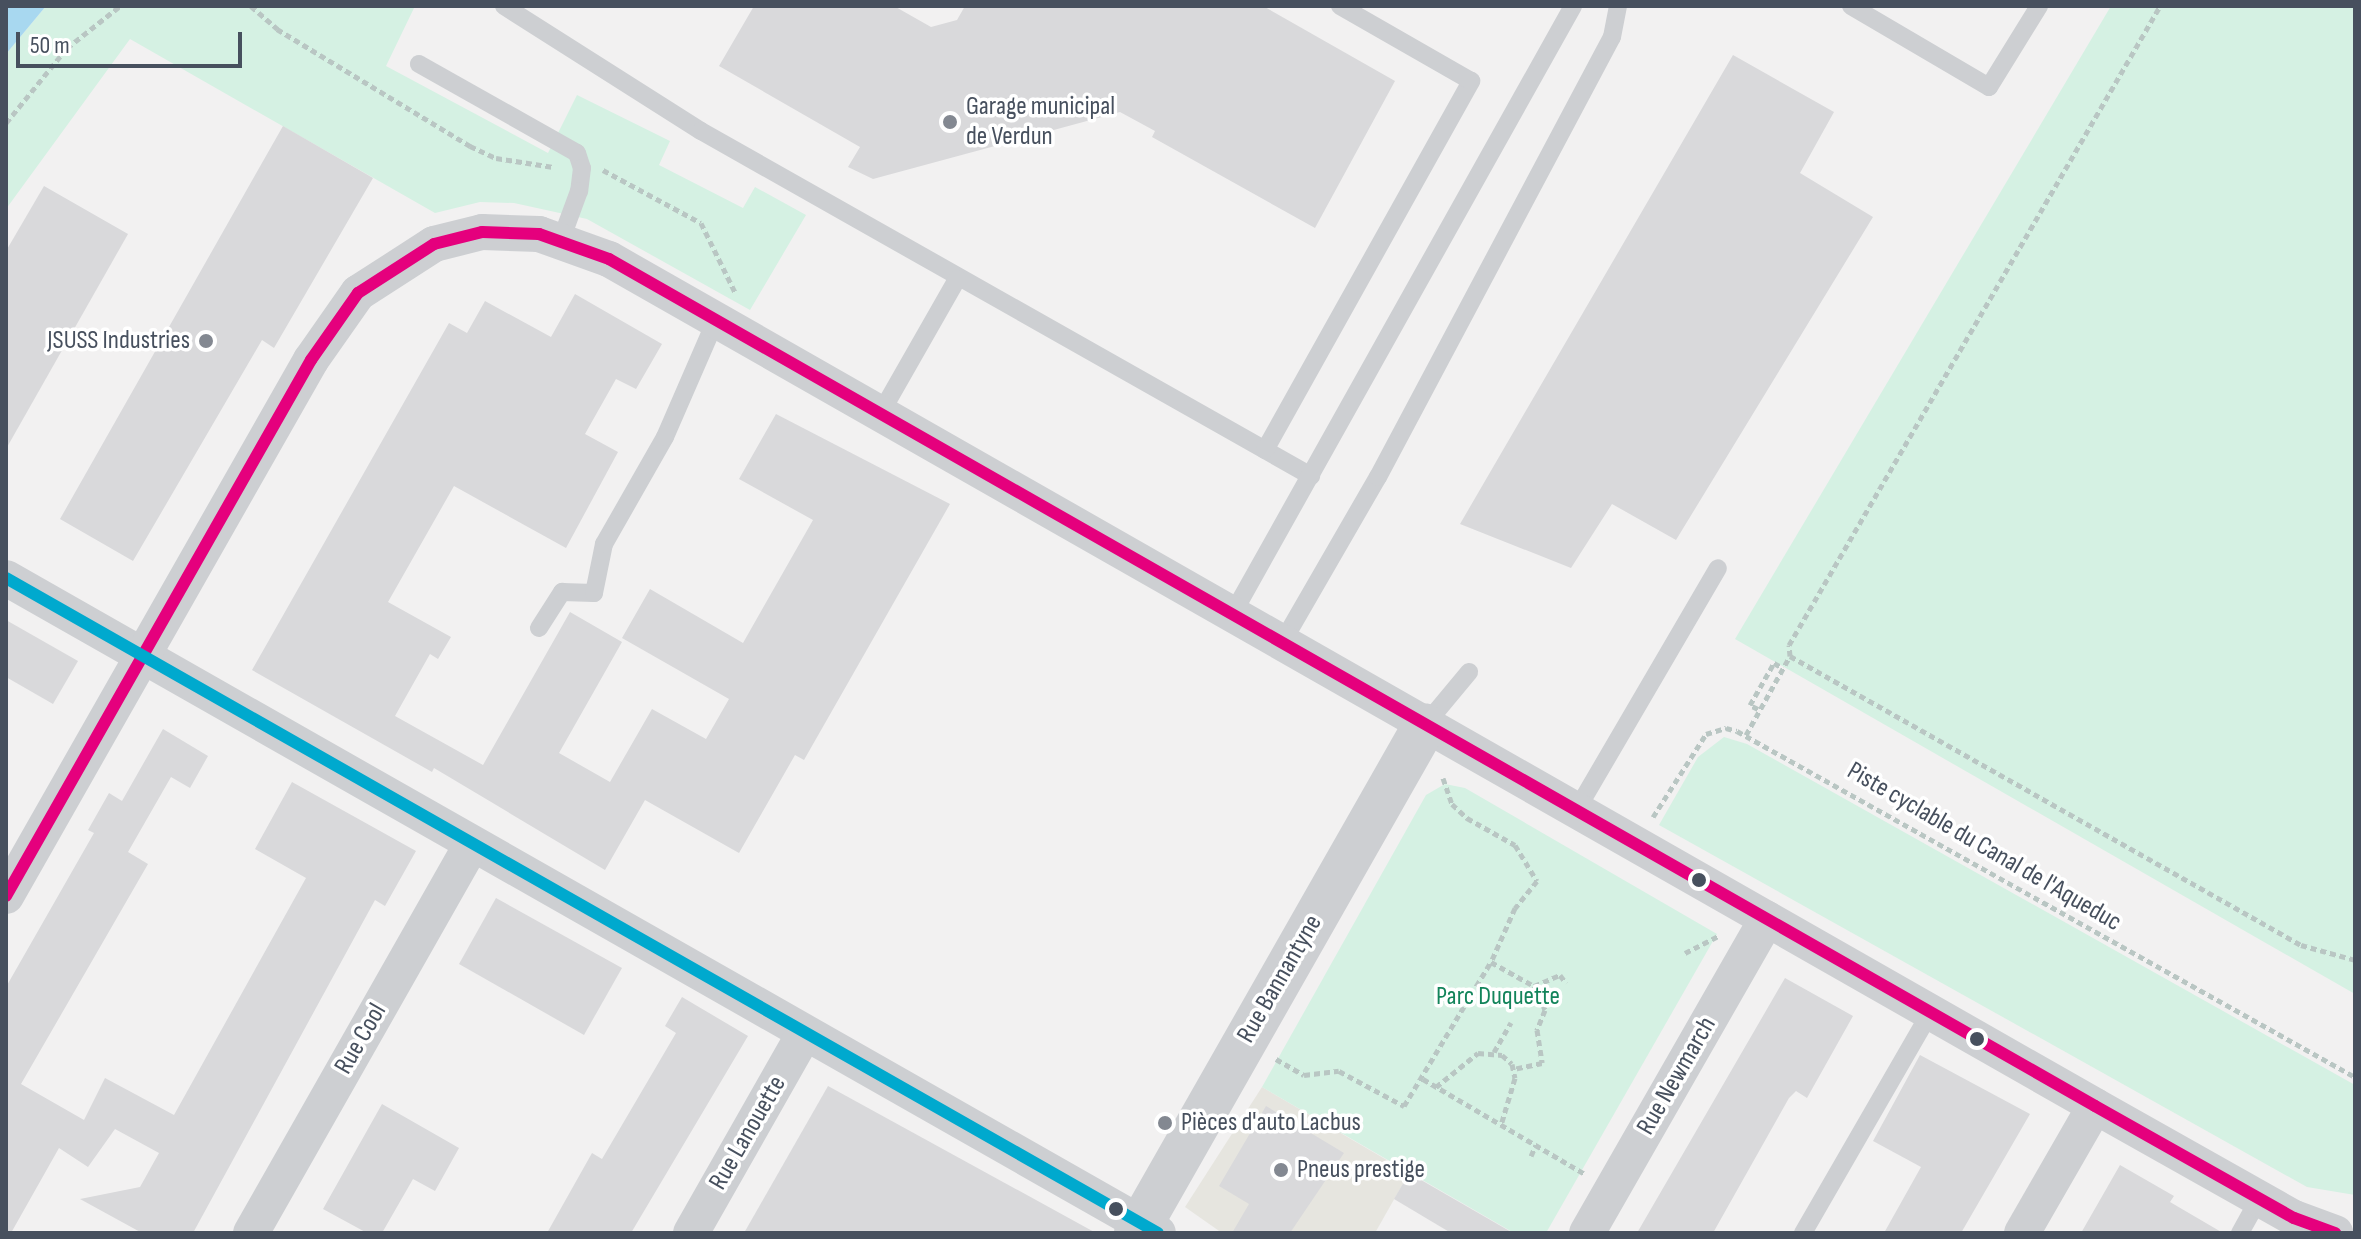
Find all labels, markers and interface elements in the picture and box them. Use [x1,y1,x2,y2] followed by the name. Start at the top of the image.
[20,16,246,66] scale bar
[30,31,70,60] text: 50 m
[966,91,1115,152] place label: Garage municipal de Verdun
[941,113,959,131] marker: Garage municipal de Verdun
[47,325,190,357] place label: JSUSS Industries
[197,332,215,350] marker: JSUSS Industries
[1841,756,2127,938] street label: Piste cyclable du Canal de l'Aqueduc
[1691,872,1707,888] unlabelled marker
[1231,910,1329,1048] street label: Rue Bannantyne
[1436,981,1560,1013] park label: Parc Duquette
[328,998,394,1080] street label: Rue Cool
[1631,1011,1723,1141] street label: Rue Newmarch
[1969,1031,1985,1047] unlabelled marker
[703,1070,793,1196] street label: Rue Lanouette
[1181,1107,1361,1139] place label: Pièces d'auto Lacbus
[1156,1114,1174,1132] marker: Pièces d'auto Lacbus
[1297,1154,1425,1186] place label: Pneus prestige
[1272,1161,1290,1179] marker: Pneus prestige
[1108,1201,1124,1217] unlabelled marker

